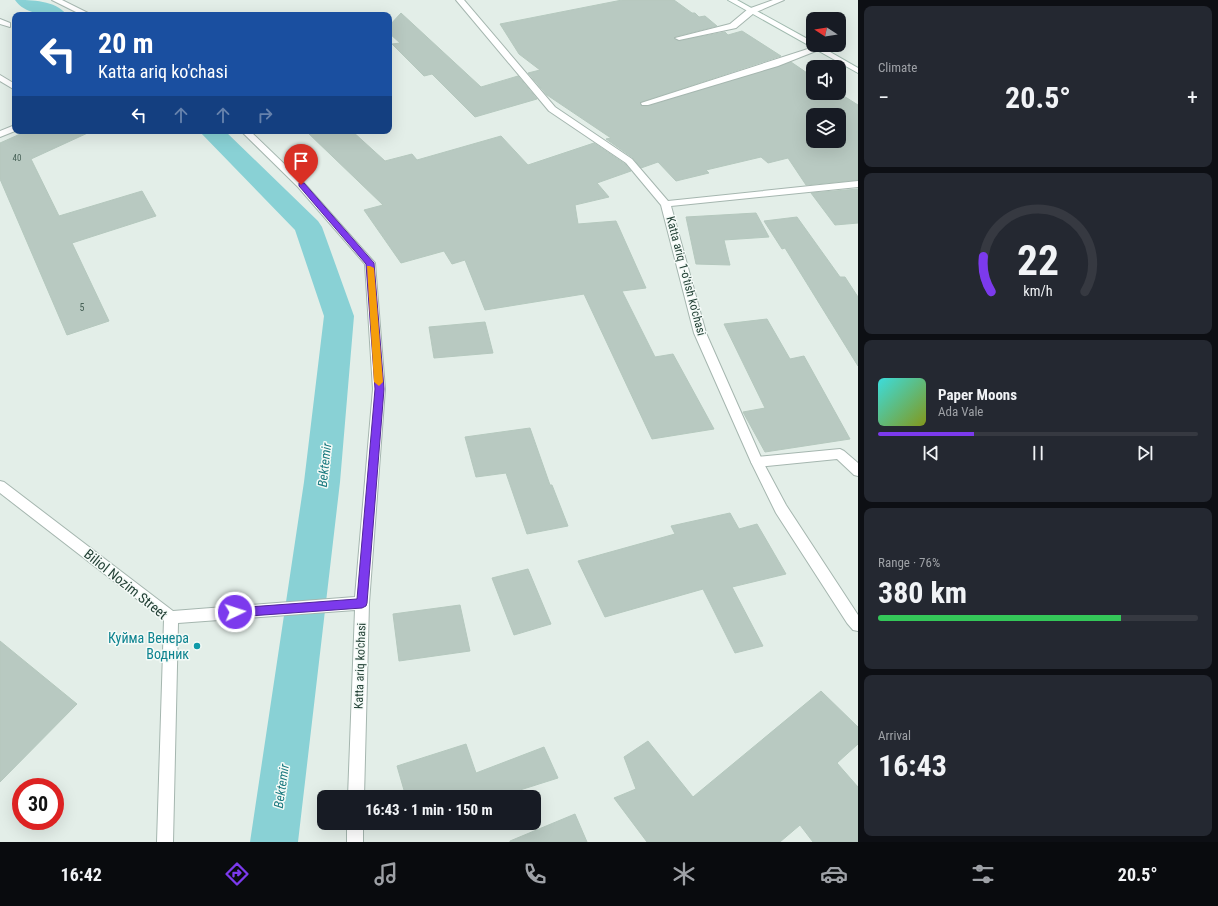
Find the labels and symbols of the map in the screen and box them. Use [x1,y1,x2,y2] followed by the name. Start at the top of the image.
[806,12,846,52] north arrow
[284,144,318,185] pin
[13,153,21,163] house number: 40
[663,215,709,337] street label: Katta ariq 1-o'tish ko'chasi
[80,302,85,313] house number: 5
[315,441,334,488] water label: Bektemir
[81,546,171,622] street label: Biliol Nozim Street
[214,591,256,633] position arrow
[351,623,369,709] street label: Katta ariq ko'chasi
[108,630,189,662] place label: Куйма Венера Водник
[192,641,202,651] marker: Куйма Венера Водник
[271,762,292,809] water label: Bektemir
[12,778,64,830] speed limit sign: 30

